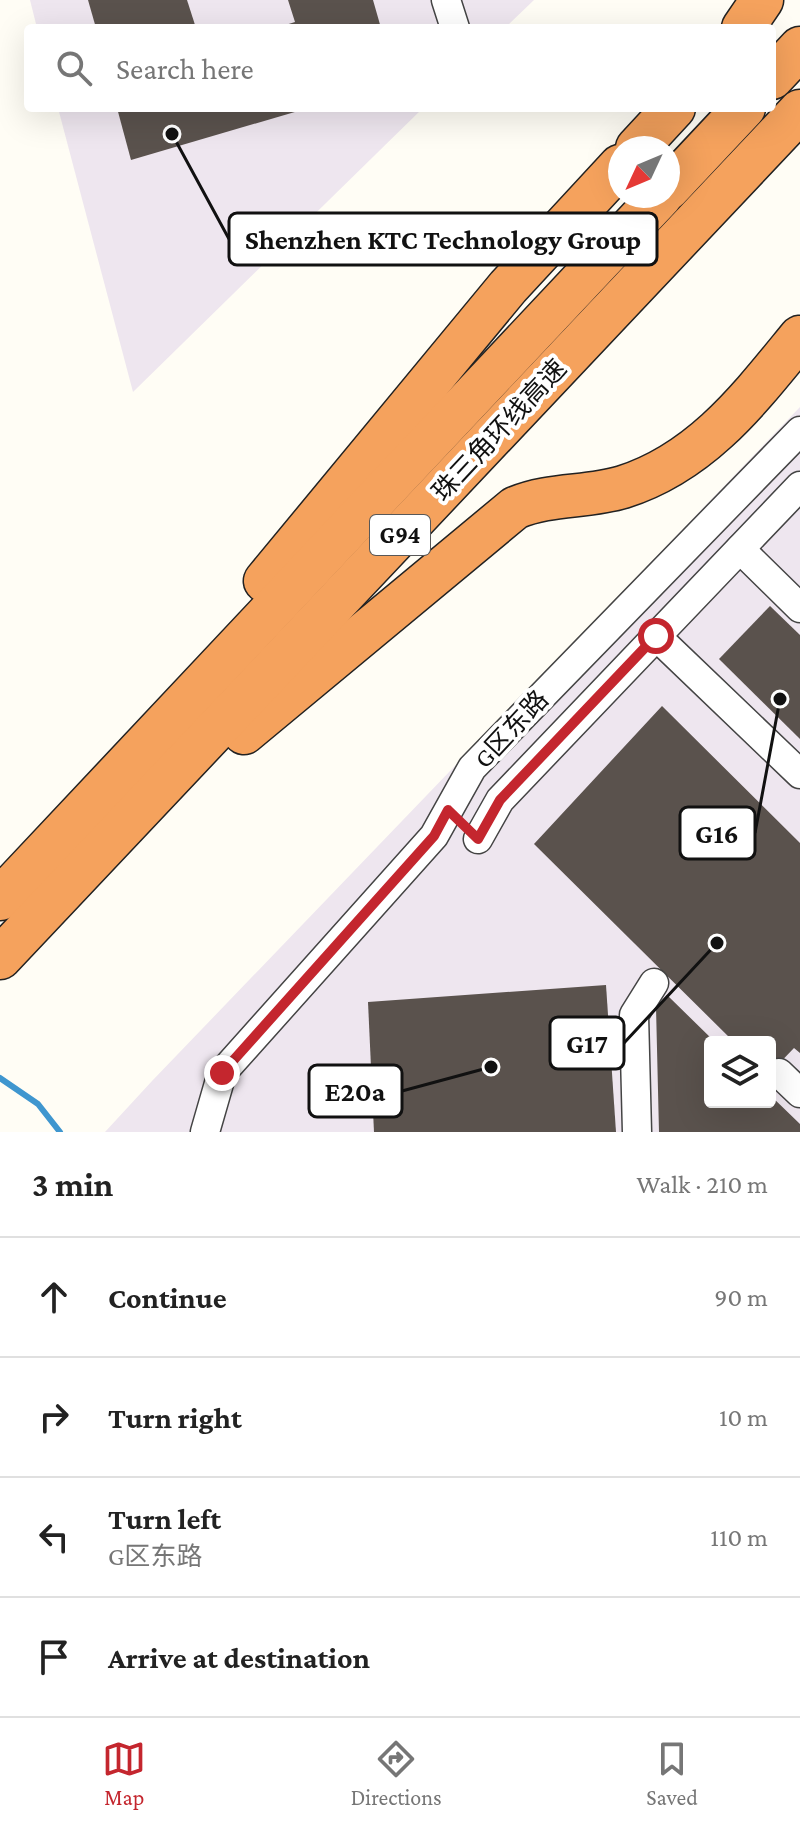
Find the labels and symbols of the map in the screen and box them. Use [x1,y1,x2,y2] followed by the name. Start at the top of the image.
[608,136,680,208] north arrow
[229,213,657,265] callout: Shenzhen KTC Technology Group
[245,224,641,255] text: Shenzhen KTC Technology Group
[427,354,572,507] street label: 珠三角环线高速
[370,515,430,555] road number: G94
[638,618,674,654] route start
[469,685,554,774] street label: G区东路
[680,807,755,859] callout: G16
[695,818,739,849] text: G16
[550,1017,624,1069] callout: G17
[566,1028,608,1059] text: G17
[204,1055,240,1091] route end
[309,1065,402,1117] callout: E20a
[325,1076,386,1107] text: E20a

